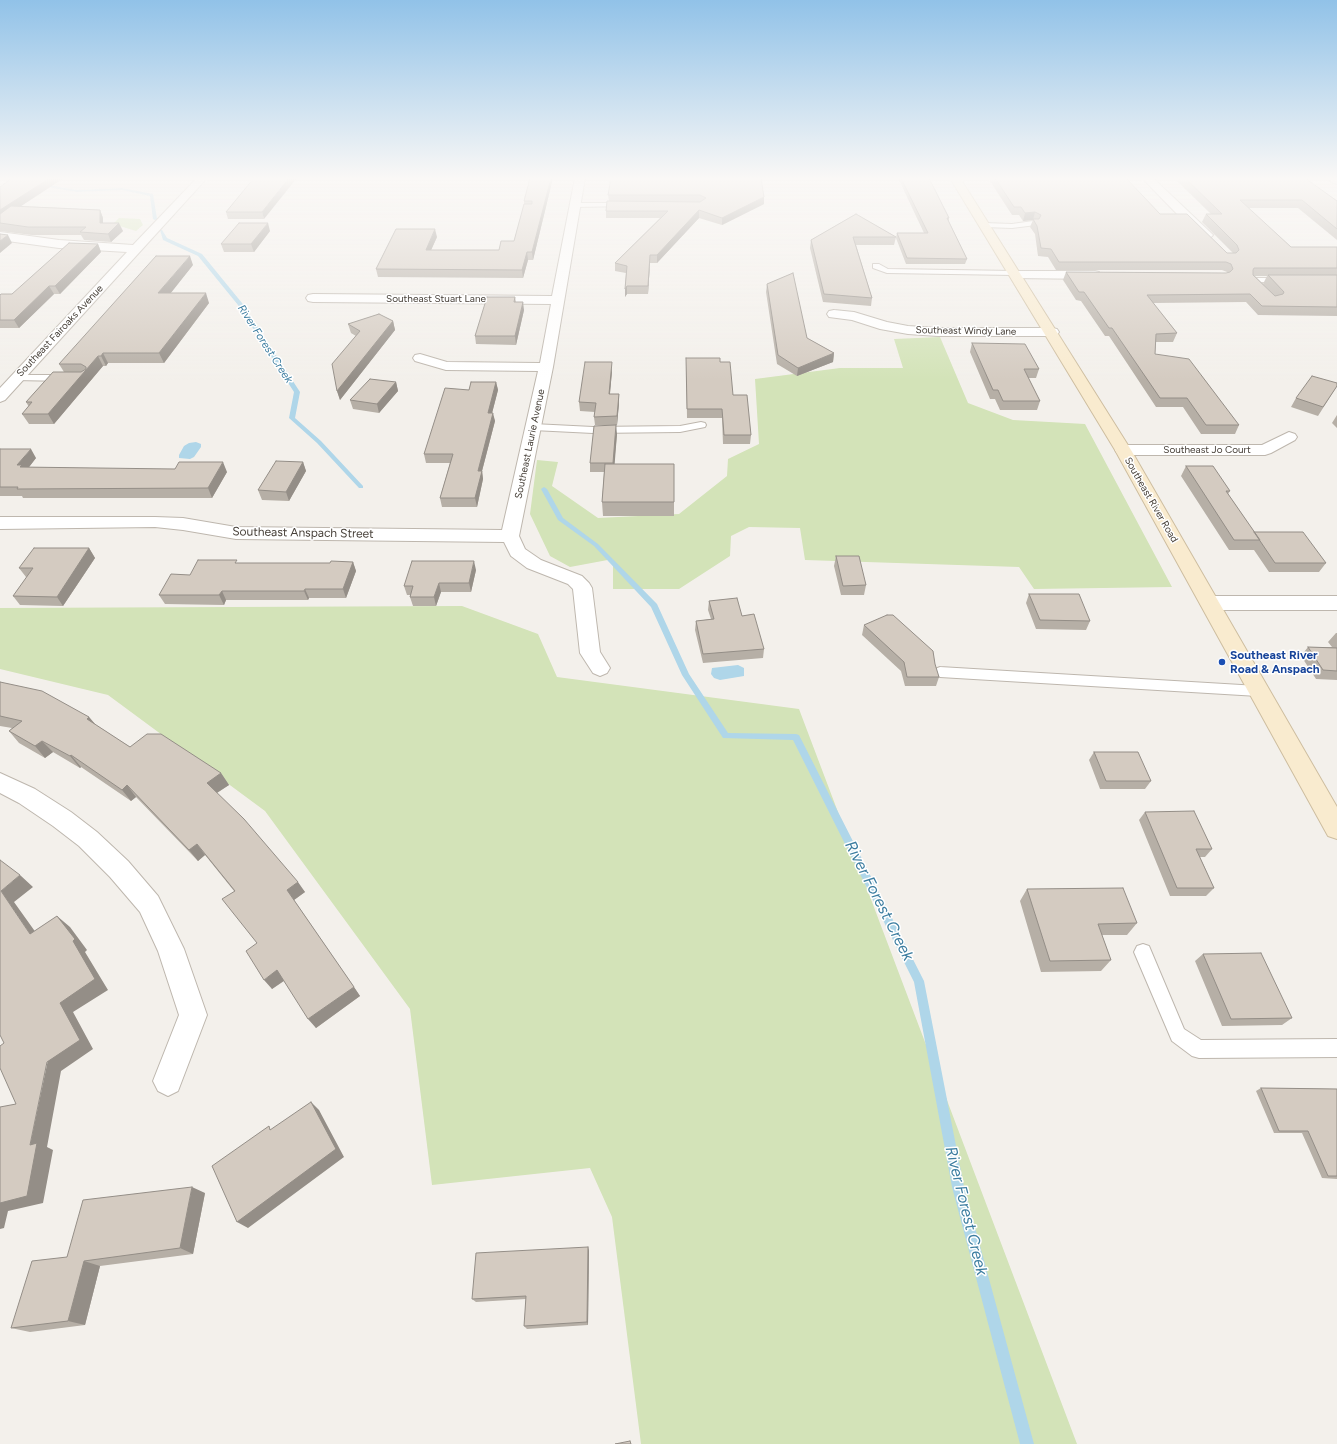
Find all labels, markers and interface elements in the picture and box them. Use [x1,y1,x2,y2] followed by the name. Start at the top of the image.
[14,283,106,379] street label: Southeast Fairoaks Avenue
[386,293,486,305] street label: Southeast Stuart Lane
[235,302,295,386] water label: River Forest Creek
[916,324,1016,338] street label: Southeast Windy Lane
[513,388,547,500] street label: Southeast Laurie Avenue
[1163,444,1251,456] street label: Southeast Jo Court
[1122,455,1180,545] street label: Southeast River Road
[232,525,374,541] street label: Southeast Anspach Street
[1230,648,1320,676] place label: Southeast River Road & Anspach
[1217,657,1227,667] marker: Southeast River Road & Anspach
[840,838,918,964] water label: River Forest Creek
[941,1145,991,1277] water label: River Forest Creek

